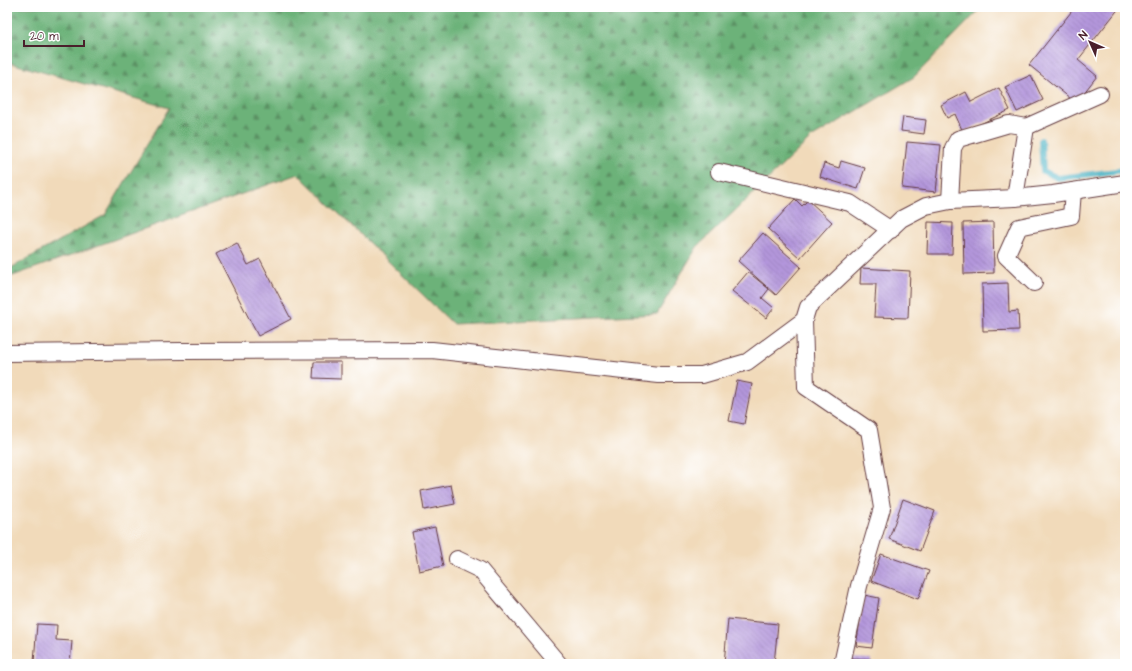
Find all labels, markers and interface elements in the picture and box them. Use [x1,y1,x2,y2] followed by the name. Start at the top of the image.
[24,22,84,48] scale bar
[1070,22,1110,62] north arrow
[1076,27,1091,43] text: N
[30,28,59,45] text: 20 m

